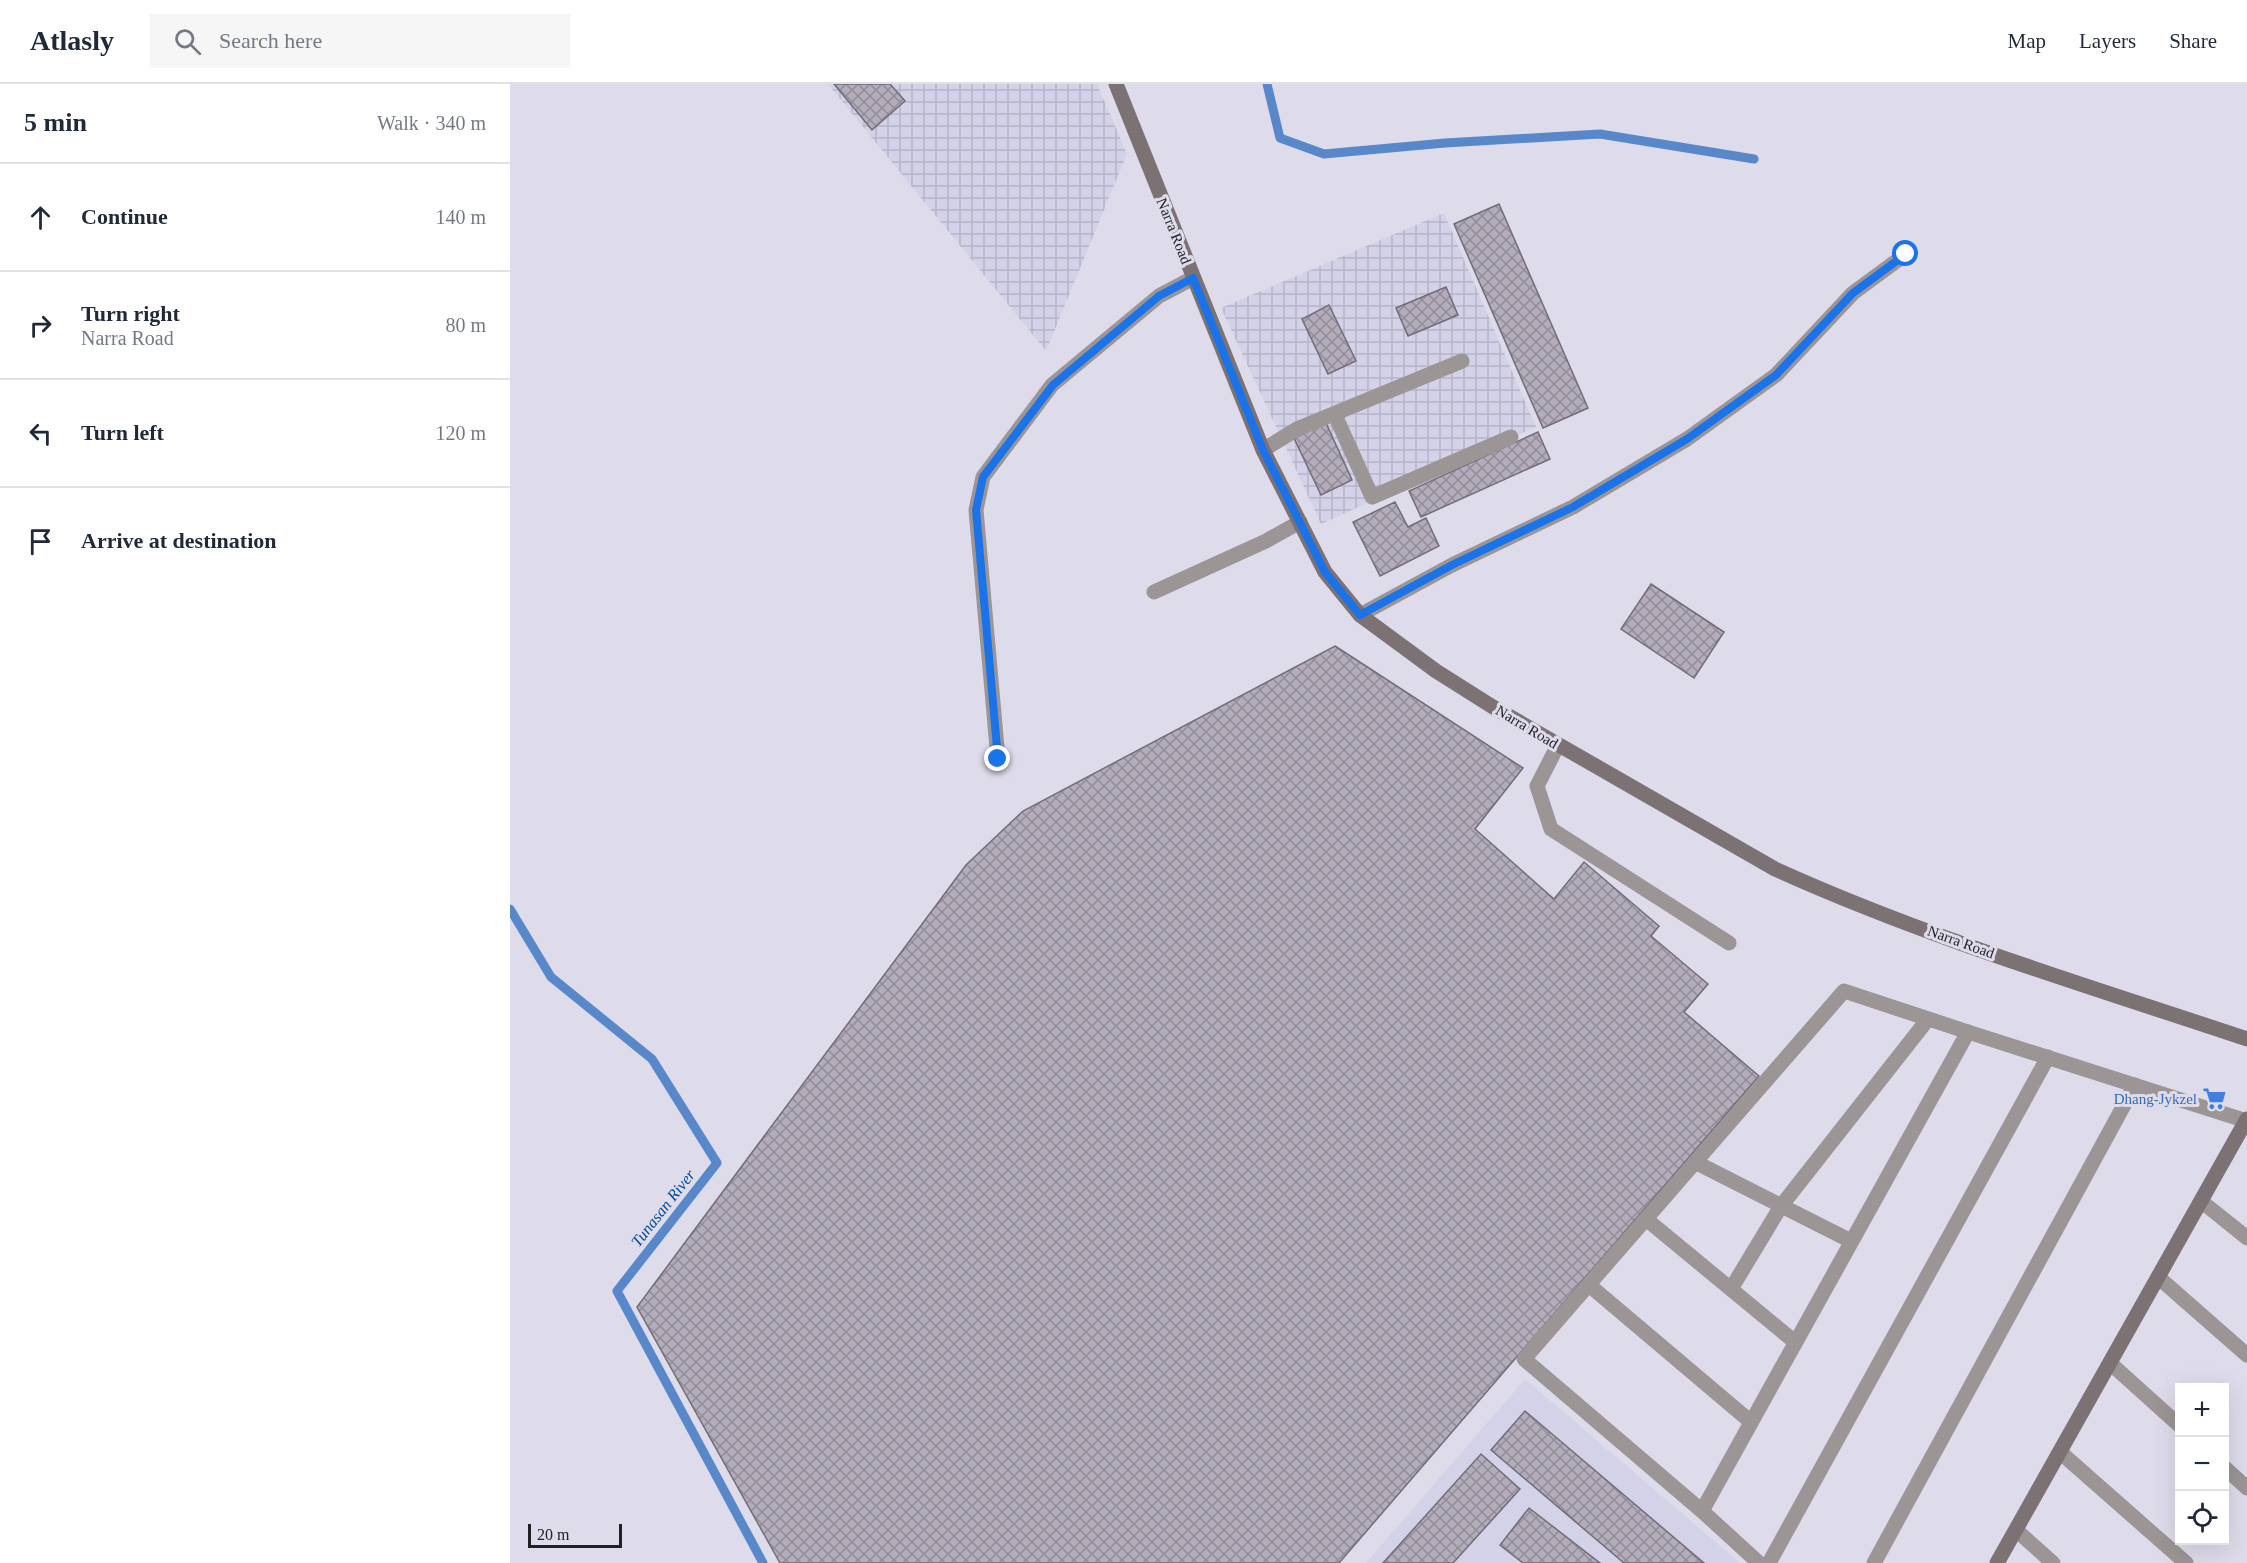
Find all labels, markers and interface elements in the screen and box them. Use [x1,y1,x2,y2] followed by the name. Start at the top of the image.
[150,14,570,68] search box
[30,25,114,56] text: Atlasly
[171,25,204,58] icon: search
[219,28,322,53] text: Search here
[2008,29,2046,53] text: Map
[2079,29,2136,53] text: Layers
[2169,29,2217,53] text: Share
[24,108,87,137] text: 5 min
[377,112,486,134] text: Walk · 340 m
[1154,196,1195,267] street label: Narra Road
[24,201,57,234] icon: ahead
[81,204,168,229] text: Continue
[435,206,486,228] text: 140 m
[1892,240,1918,266] route start
[81,301,180,326] text: Turn right
[24,309,57,342] icon: right
[445,314,486,336] text: 80 m
[81,327,174,349] text: Narra Road
[24,417,57,450] icon: left
[81,420,164,445] text: Turn left
[435,422,486,444] text: 120 m
[24,525,57,558] icon: arrive
[81,528,277,553] text: Arrive at destination
[1493,702,1561,752] street label: Narra Road
[984,745,1010,771] route end
[1926,923,1997,962] street label: Narra Road
[2202,1086,2228,1112] supermarket icon: Dhang-Jykzel
[2114,1091,2197,1107] place label: Dhang-Jykzel
[628,1166,699,1250] water label: Tunasan River
[2175,1383,2229,1545] map controls
[2175,1383,2229,1437] button: +
[2175,1437,2229,1491] button: −
[2175,1491,2229,1545] button: locate
[528,1521,622,1548] scale bar
[537,1526,569,1543] text: 20 m

